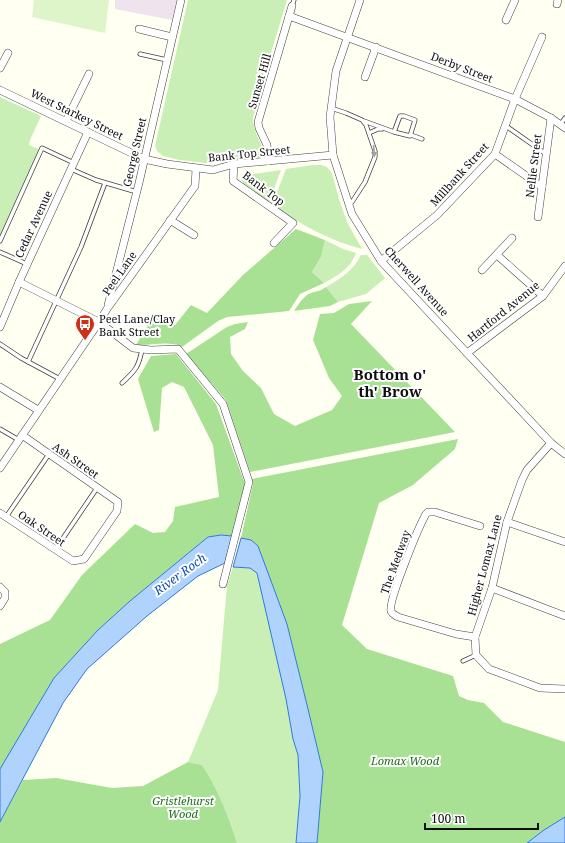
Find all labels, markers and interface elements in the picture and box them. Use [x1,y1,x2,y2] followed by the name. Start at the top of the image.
[429,48,495,86] street label: Derby Street
[244,51,274,110] street label: Sunset Hill
[28,85,126,143] street label: West Starkey Street
[119,116,149,188] street label: George Street
[522,133,544,199] street label: Nellie Street
[426,139,492,209] street label: Millbank Street
[207,141,291,165] street label: Bank Top Street
[370,145,377,158] one-way arrow
[240,167,288,209] street label: Bank Top
[11,188,55,260] street label: Cedar Avenue
[382,243,452,319] street label: Cherwell Avenue
[98,248,140,298] street label: Peel Lane
[464,277,542,345] street label: Hartford Avenue
[99,311,176,339] place label: Peel Lane/Clay Bank Street
[74,313,96,341] bus stop icon: Peel Lane/Clay Bank Street
[354,364,426,401] district label: Bottom o' th' Brow
[50,439,102,481] street label: Ash Street
[15,507,69,549] street label: Oak Street
[463,513,505,617] street label: Higher Lomax Lane
[376,527,414,596] street label: The Medway
[150,549,210,599] water label: River Roch
[370,753,440,768] park label: Lomax Wood
[152,793,215,821] park label: Gristlehurst Wood
[425,805,538,831] scale bar
[431,810,466,827] text: 100 m

